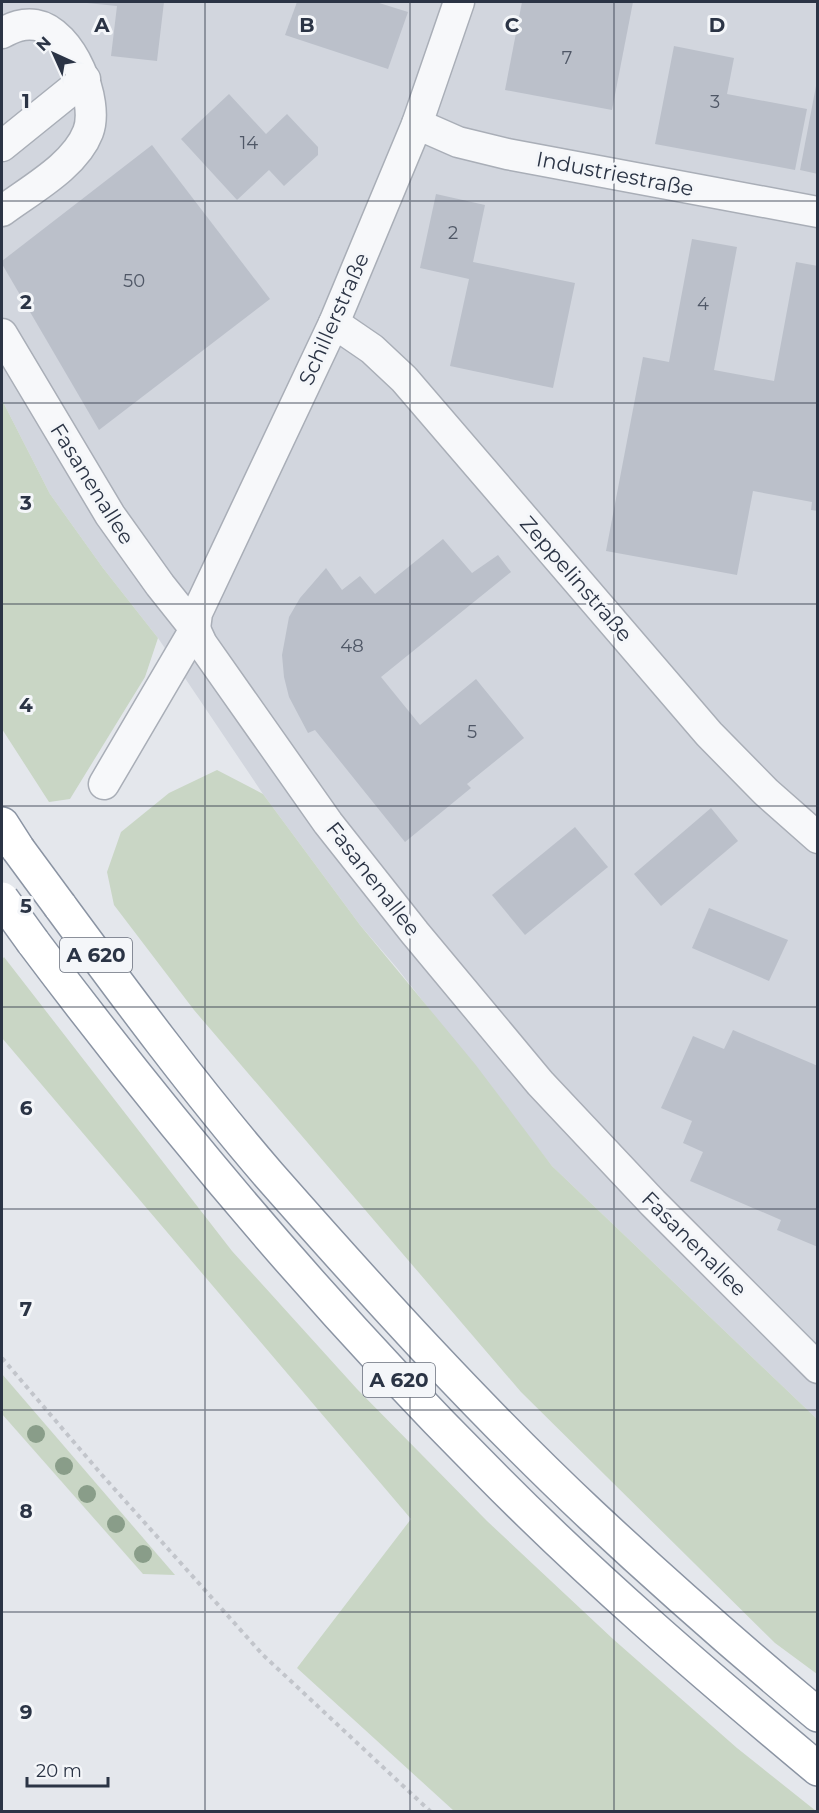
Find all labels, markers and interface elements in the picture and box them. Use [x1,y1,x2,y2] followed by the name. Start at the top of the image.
[93,13,110,37] text: A
[299,13,315,37] text: B
[505,13,520,37] text: C
[709,13,725,37] text: D
[24,24,84,84] north arrow
[32,32,55,55] text: N
[562,47,572,69] house number: 7
[22,89,30,113] text: 1
[710,91,720,113] house number: 3
[240,132,258,154] house number: 14
[534,146,696,201] street label: Industriestraße
[448,222,458,244] house number: 2
[293,249,374,389] street label: Schillerstraße
[123,270,145,292] house number: 50
[20,290,32,314] text: 2
[697,293,709,315] house number: 4
[45,419,140,549] street label: Fasanenallee
[19,491,32,515] text: 3
[515,511,638,647] street label: Zeppelinstraße
[340,635,364,657] house number: 48
[19,693,33,717] text: 4
[467,721,477,743] house number: 5
[321,817,426,941] street label: Fasanenallee
[20,894,32,918] text: 5
[60,938,132,972] road number: A 620
[20,1096,33,1120] text: 6
[637,1186,752,1301] street label: Fasanenallee
[20,1297,32,1321] text: 7
[363,1363,435,1397] road number: A 620
[19,1499,33,1523] text: 8
[20,1700,32,1724] text: 9
[27,1750,108,1788] scale bar
[36,1760,82,1782] text: 20 m

